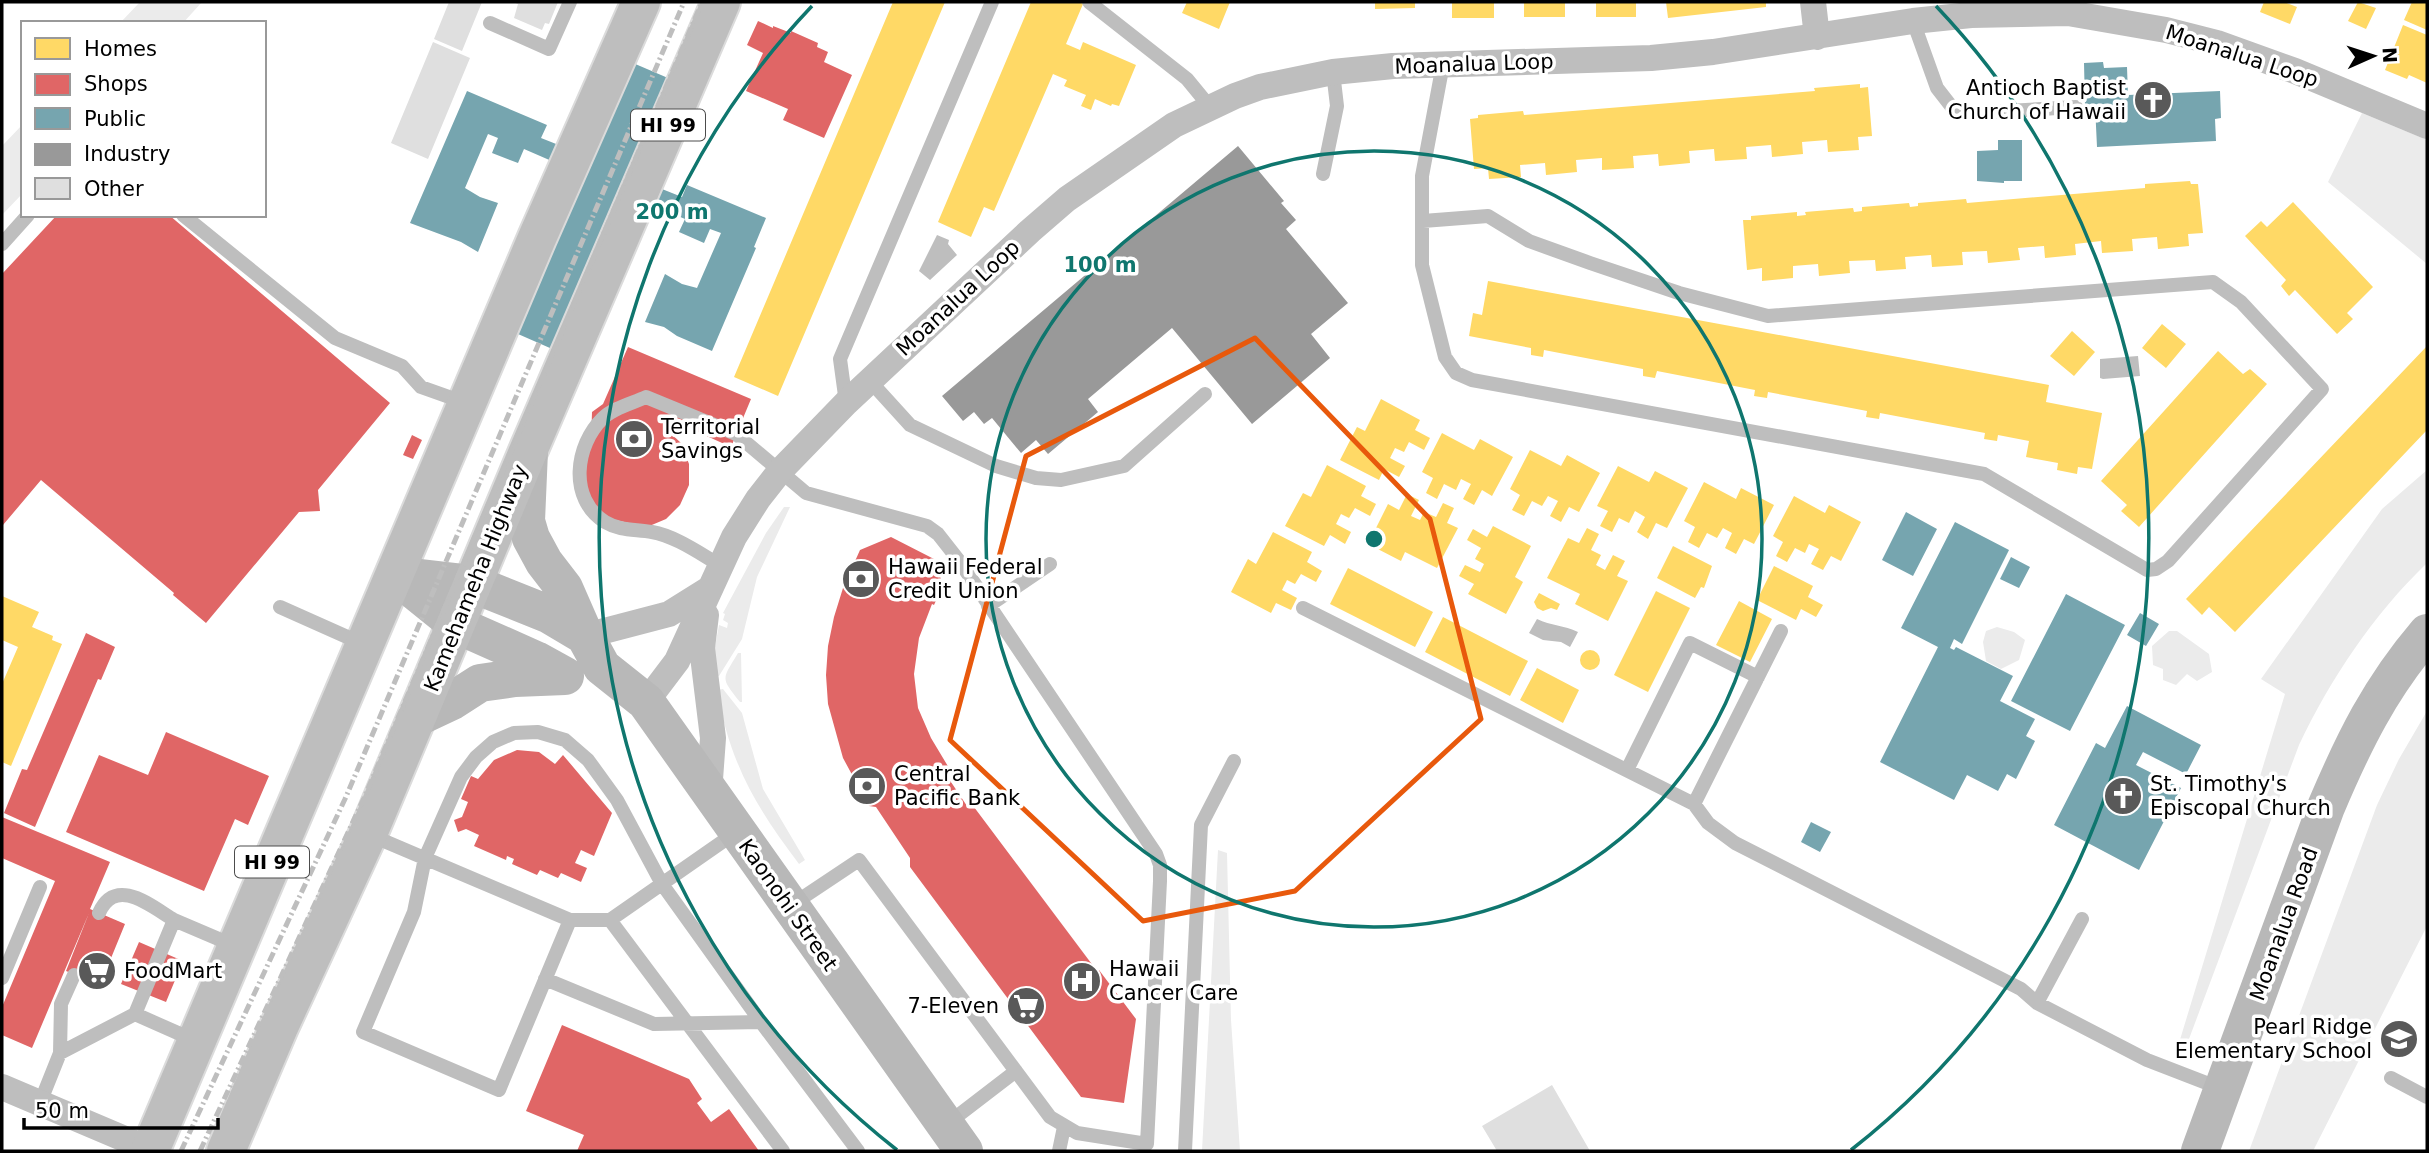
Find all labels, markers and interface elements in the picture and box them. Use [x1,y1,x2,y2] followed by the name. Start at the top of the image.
[2163,20,2321,92] street label: Moanalua Loop
[21,21,266,217] legend
[2338,21,2408,91] north arrow
[84,37,157,61] text: Homes
[2379,47,2401,64] text: N
[1394,49,1554,79] street label: Moanalua Loop
[84,72,148,96] text: Shops
[1948,76,2126,124] place label: Antioch Baptist Church of Hawaii
[2132,79,2174,121] church icon: Antioch Baptist Church of Hawaii
[84,107,146,131] text: Public
[631,110,705,140] road number: HI 99
[84,142,170,166] text: Industry
[84,177,144,201] text: Other
[635,200,709,224] text: 200 m
[892,235,1024,361] street label: Moanalua Loop
[1063,253,1137,277] text: 100 m
[660,415,760,463] place label: Territorial Savings
[613,418,655,460] bank icon: Territorial Savings
[419,461,533,695] street label: Kamehameha Highway
[1362,527,1386,551] centre of rings
[888,555,1043,603] place label: Hawaii Federal Credit Union
[840,558,882,600] bank icon: Hawaii Federal Credit Union
[894,762,1021,810] place label: Central Pacific Bank
[846,765,888,807] bank icon: Central Pacific Bank
[2150,772,2331,820] place label: St. Timothy's Episcopal Church
[2102,775,2144,817] church icon: St. Timothy's Episcopal Church
[734,835,842,975] street label: Kaonohi Street
[2245,844,2323,1004] street label: Moanalua Road
[235,846,309,877] road number: HI 99
[76,950,118,992] supermarket icon: FoodMart
[1109,957,1238,1005] place label: Hawaii Cancer Care
[124,959,222,983] place label: FoodMart
[1061,960,1103,1002] hospital icon: Hawaii Cancer Care
[1005,985,1047,1027] supermarket icon: 7-Eleven
[907,994,999,1018] place label: 7-Eleven
[2175,1015,2372,1063] place label: Pearl Ridge Elementary School
[2378,1018,2420,1060] school or university icon: Pearl Ridge Elementary School
[24,1086,219,1130] scale bar
[35,1099,89,1123] text: 50 m

